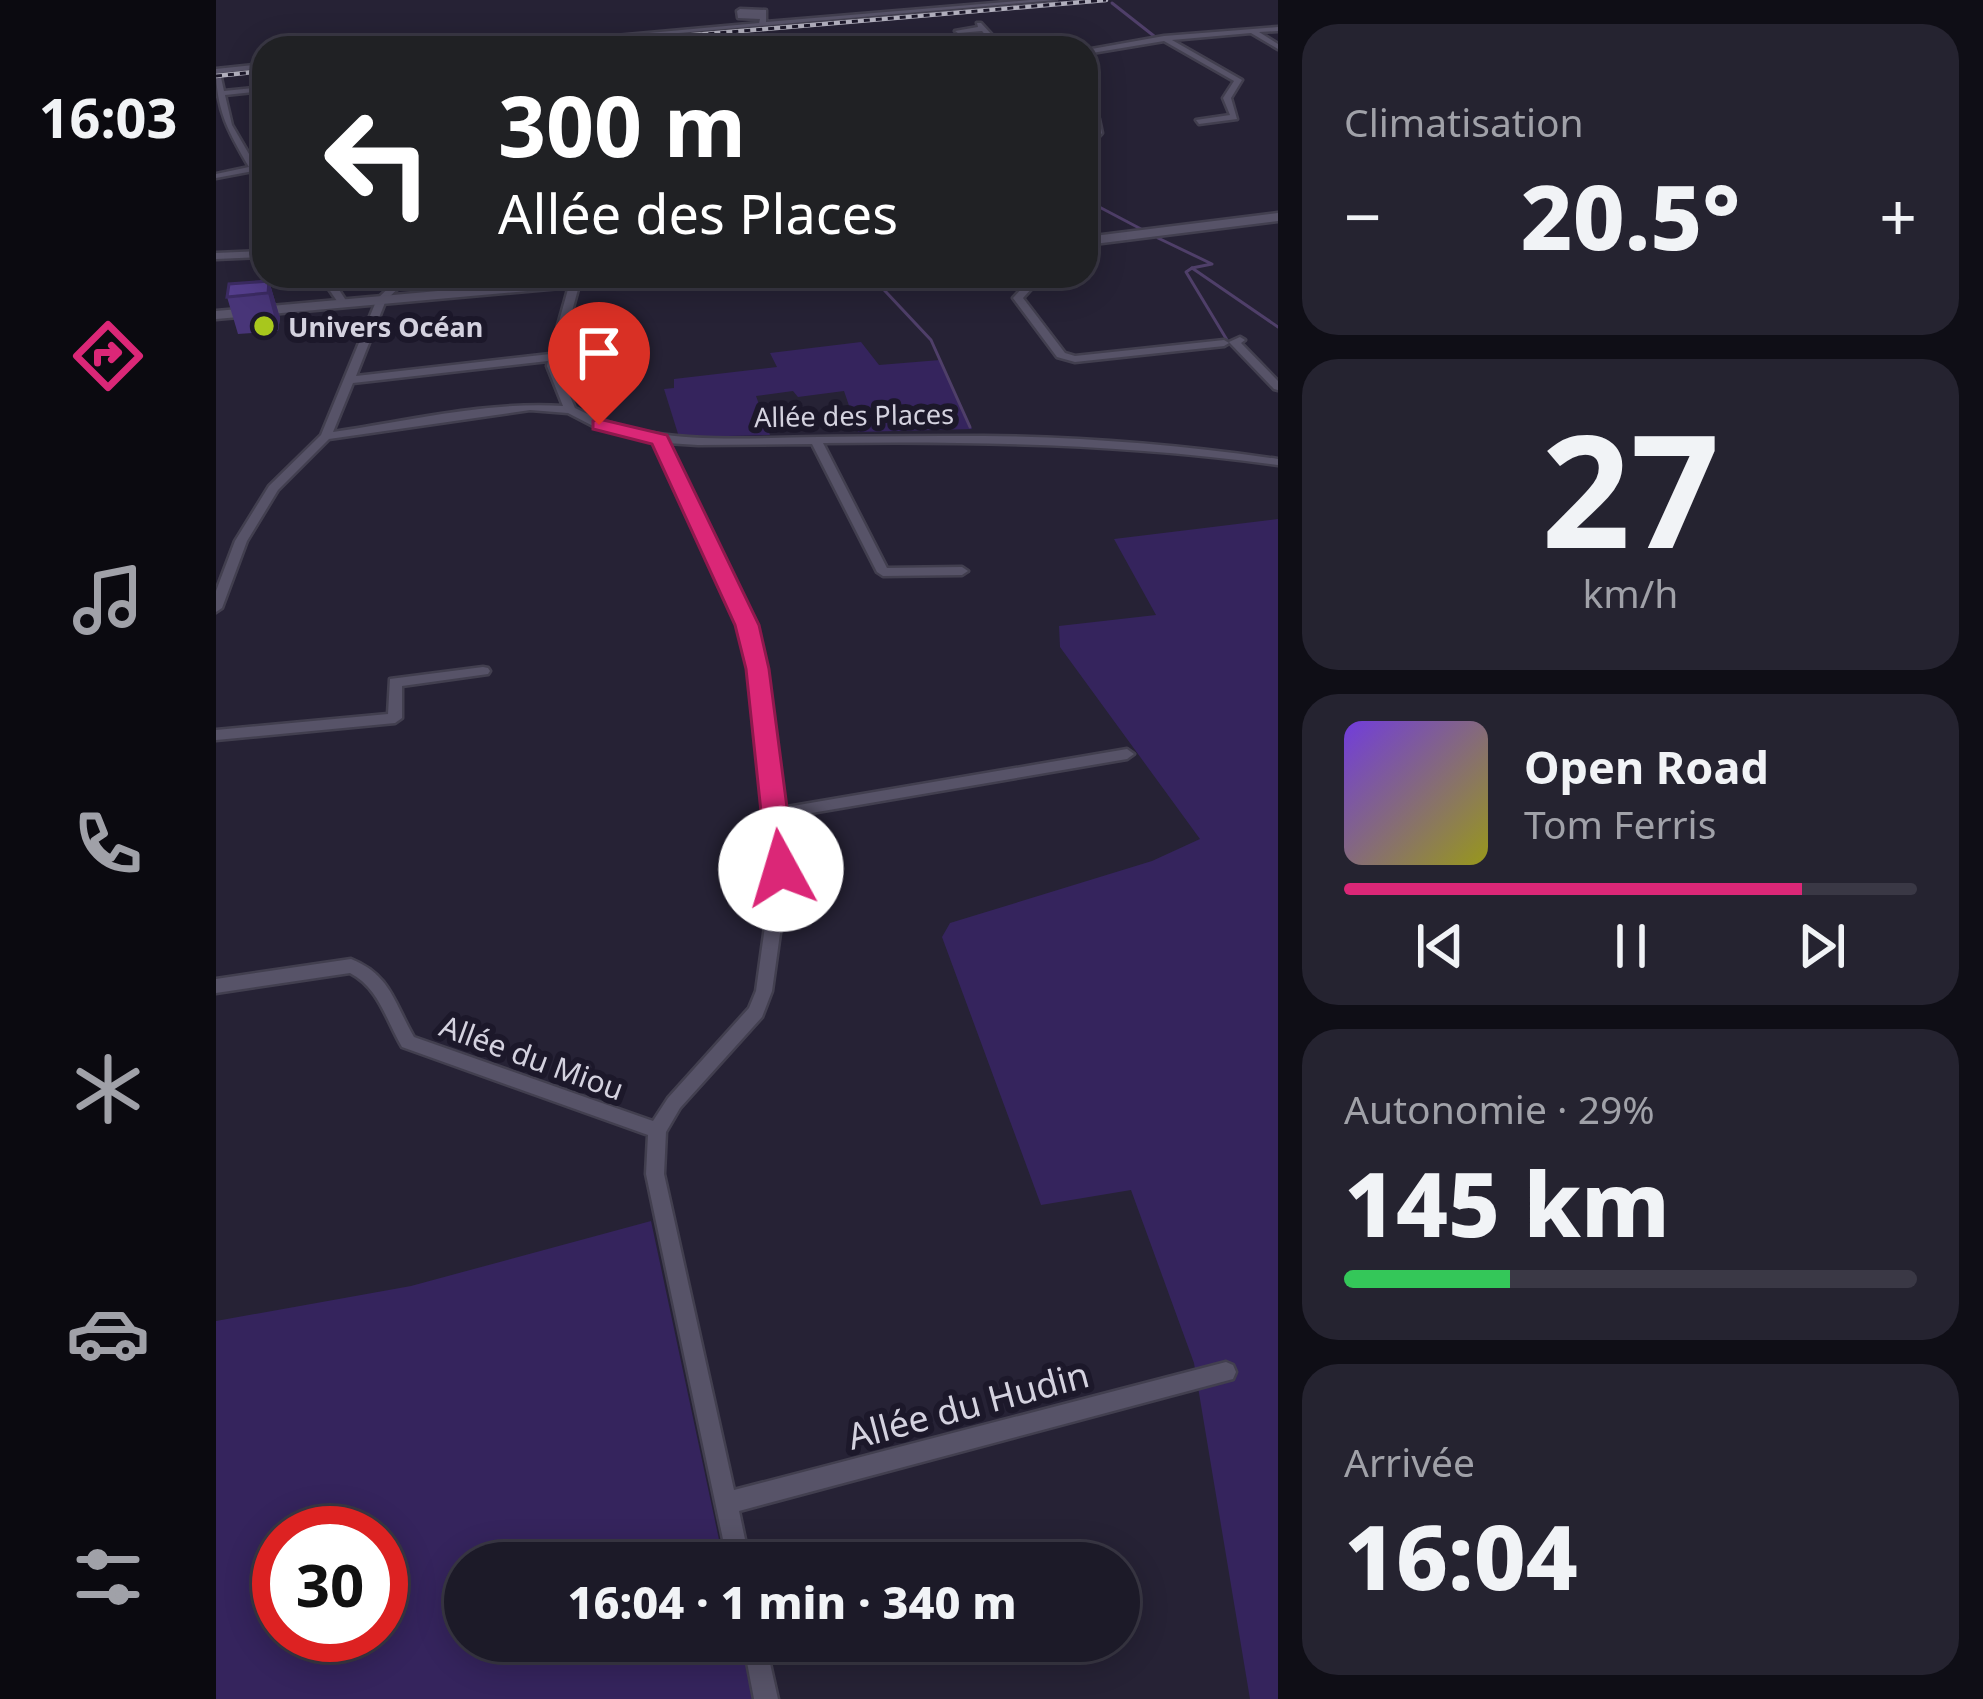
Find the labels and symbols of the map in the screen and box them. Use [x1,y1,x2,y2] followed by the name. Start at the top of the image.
[548,302,650,425] pin
[288,308,483,345] place label: Univers Océan
[251,313,277,339] marker: Univers Océan
[754,395,954,435] street label: Allée des Places
[718,806,844,932] position arrow
[434,1005,630,1109] street label: Allée du Miou
[842,1349,1094,1461] street label: Allée du Hudin
[252,1506,408,1662] speed limit sign: 30

